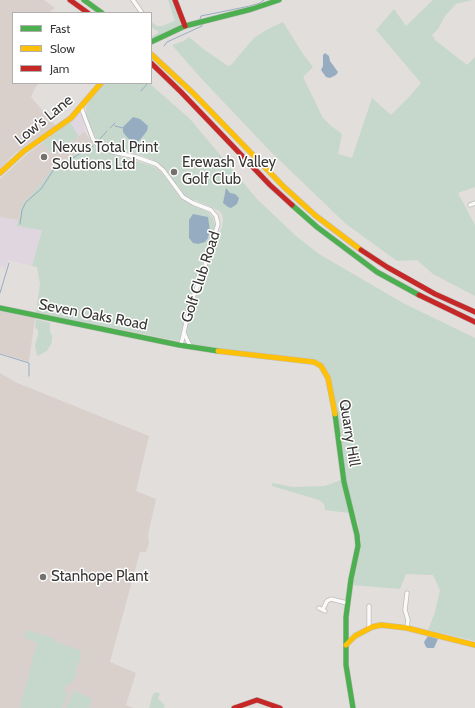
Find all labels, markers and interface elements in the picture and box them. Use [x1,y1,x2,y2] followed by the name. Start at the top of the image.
[12,12,152,84] legend
[50,21,70,36] text: Fast
[50,41,75,56] text: Slow
[50,61,69,76] text: Jam
[11,91,77,149] street label: Low's Lane
[52,139,158,174] place label: Nexus Total Print Solutions Ltd
[39,152,49,162] marker: Nexus Total Print Solutions Ltd
[182,154,276,189] place label: Erewash Valley Golf Club
[169,167,179,177] marker: Erewash Valley Golf Club
[178,229,224,325] street label: Golf Club Road
[37,296,149,334] street label: Seven Oaks Road
[335,398,363,468] street label: Quarry Hill
[51,568,149,586] place label: Stanhope Plant
[38,572,48,582] marker: Stanhope Plant

